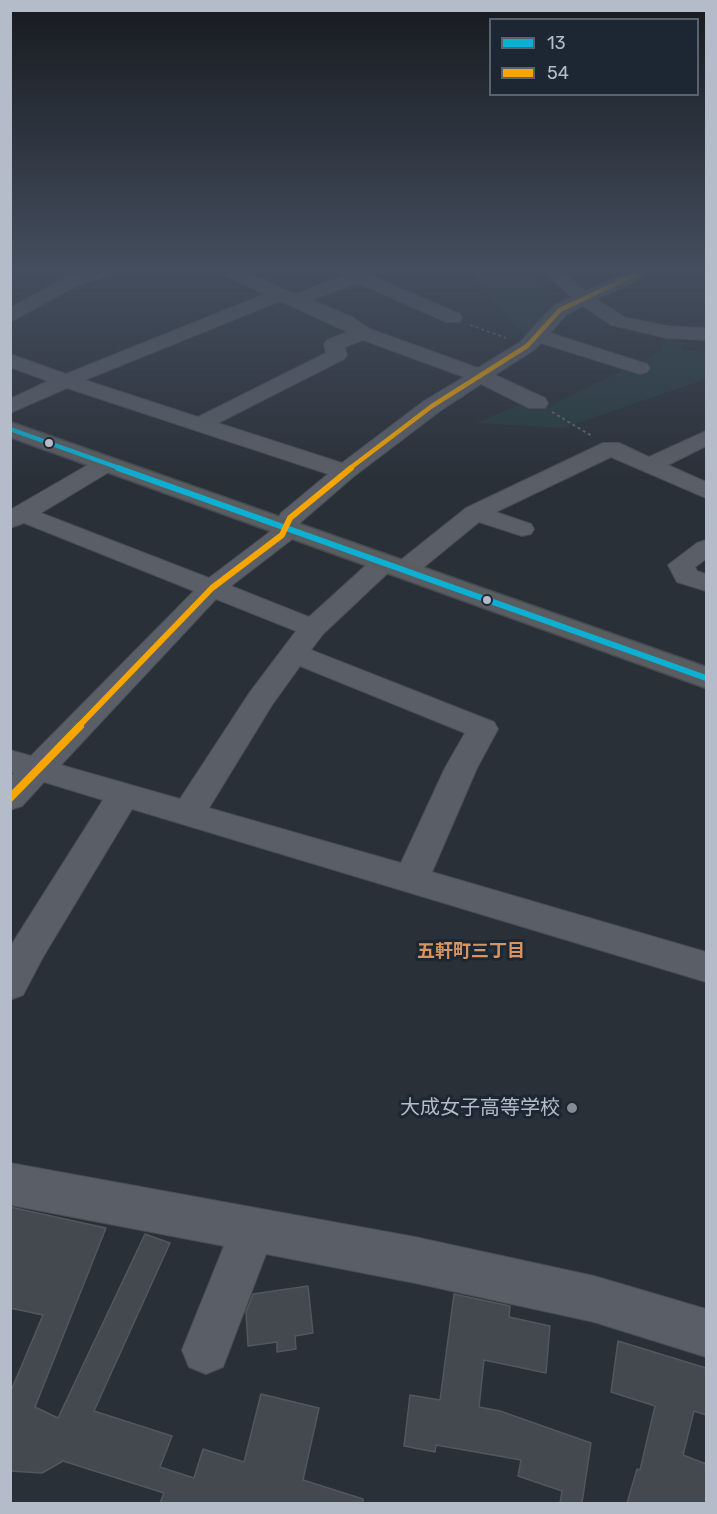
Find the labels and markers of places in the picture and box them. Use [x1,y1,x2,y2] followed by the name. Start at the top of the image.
[43,437,55,449] unlabelled marker
[481,594,493,606] unlabelled marker
[400,1096,560,1120] place label: 大成女子高等学校
[565,1101,579,1115] marker: 大成女子高等学校

